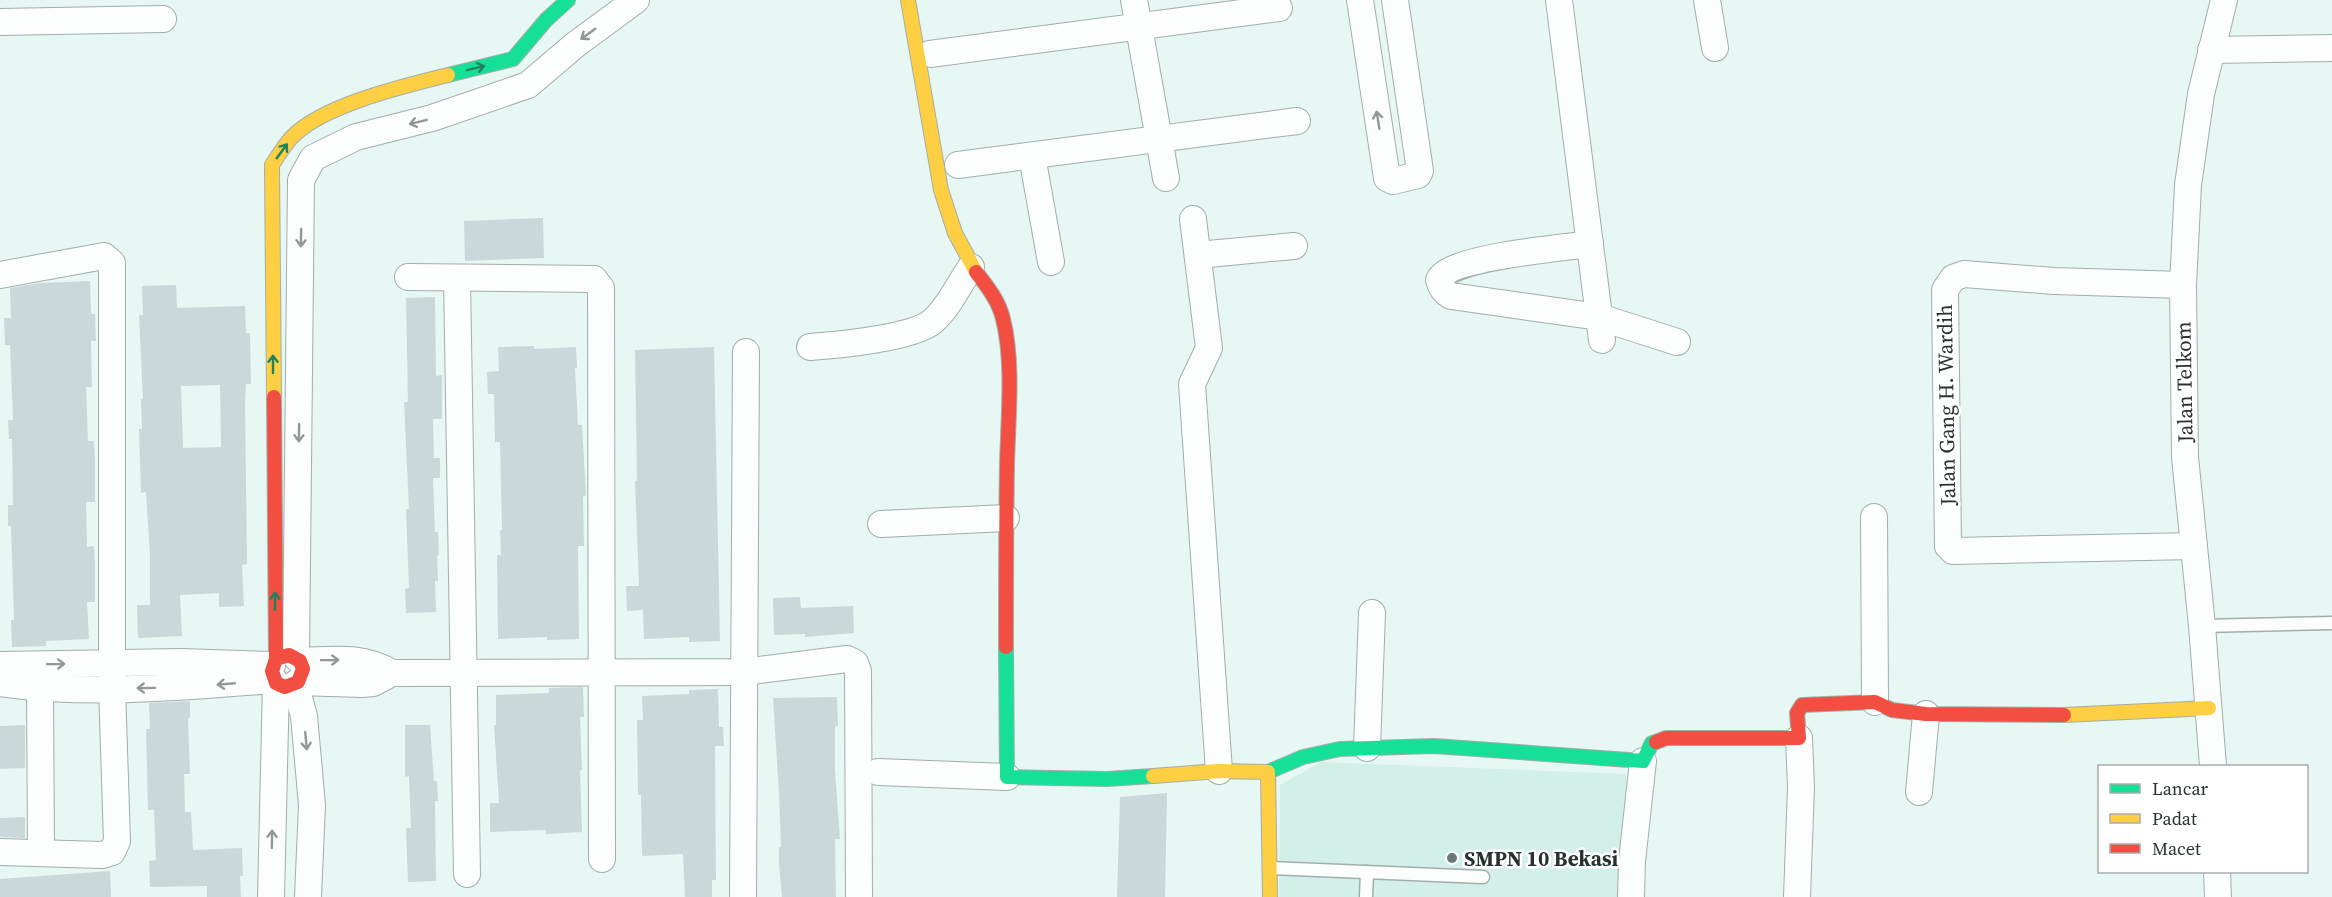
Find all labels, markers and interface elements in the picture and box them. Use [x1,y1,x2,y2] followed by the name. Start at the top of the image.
[581,28,597,41] one-way arrow
[466,62,485,74] one-way arrow
[1373,111,1384,130] one-way arrow
[409,116,428,128] one-way arrow
[275,143,288,159] one-way arrow
[295,228,307,248] one-way arrow
[1930,304,1962,507] street label: Jalan Gang H. Wardih
[2168,321,2200,444] street label: Jalan Telkom
[268,354,279,374] one-way arrow
[293,423,305,443] one-way arrow
[270,591,281,611] one-way arrow
[319,655,339,666] one-way arrow
[46,658,66,670] one-way arrow
[217,678,237,689] one-way arrow
[136,682,156,694] one-way arrow
[301,731,312,751] one-way arrow
[2098,765,2308,873] legend
[2152,776,2209,801] text: Lancar
[2152,806,2197,831] text: Padat
[266,829,278,849] one-way arrow
[2152,836,2201,861] text: Macet
[1464,844,1618,873] place label: SMPN 10 Bekasi
[1445,851,1459,865] marker: SMPN 10 Bekasi

